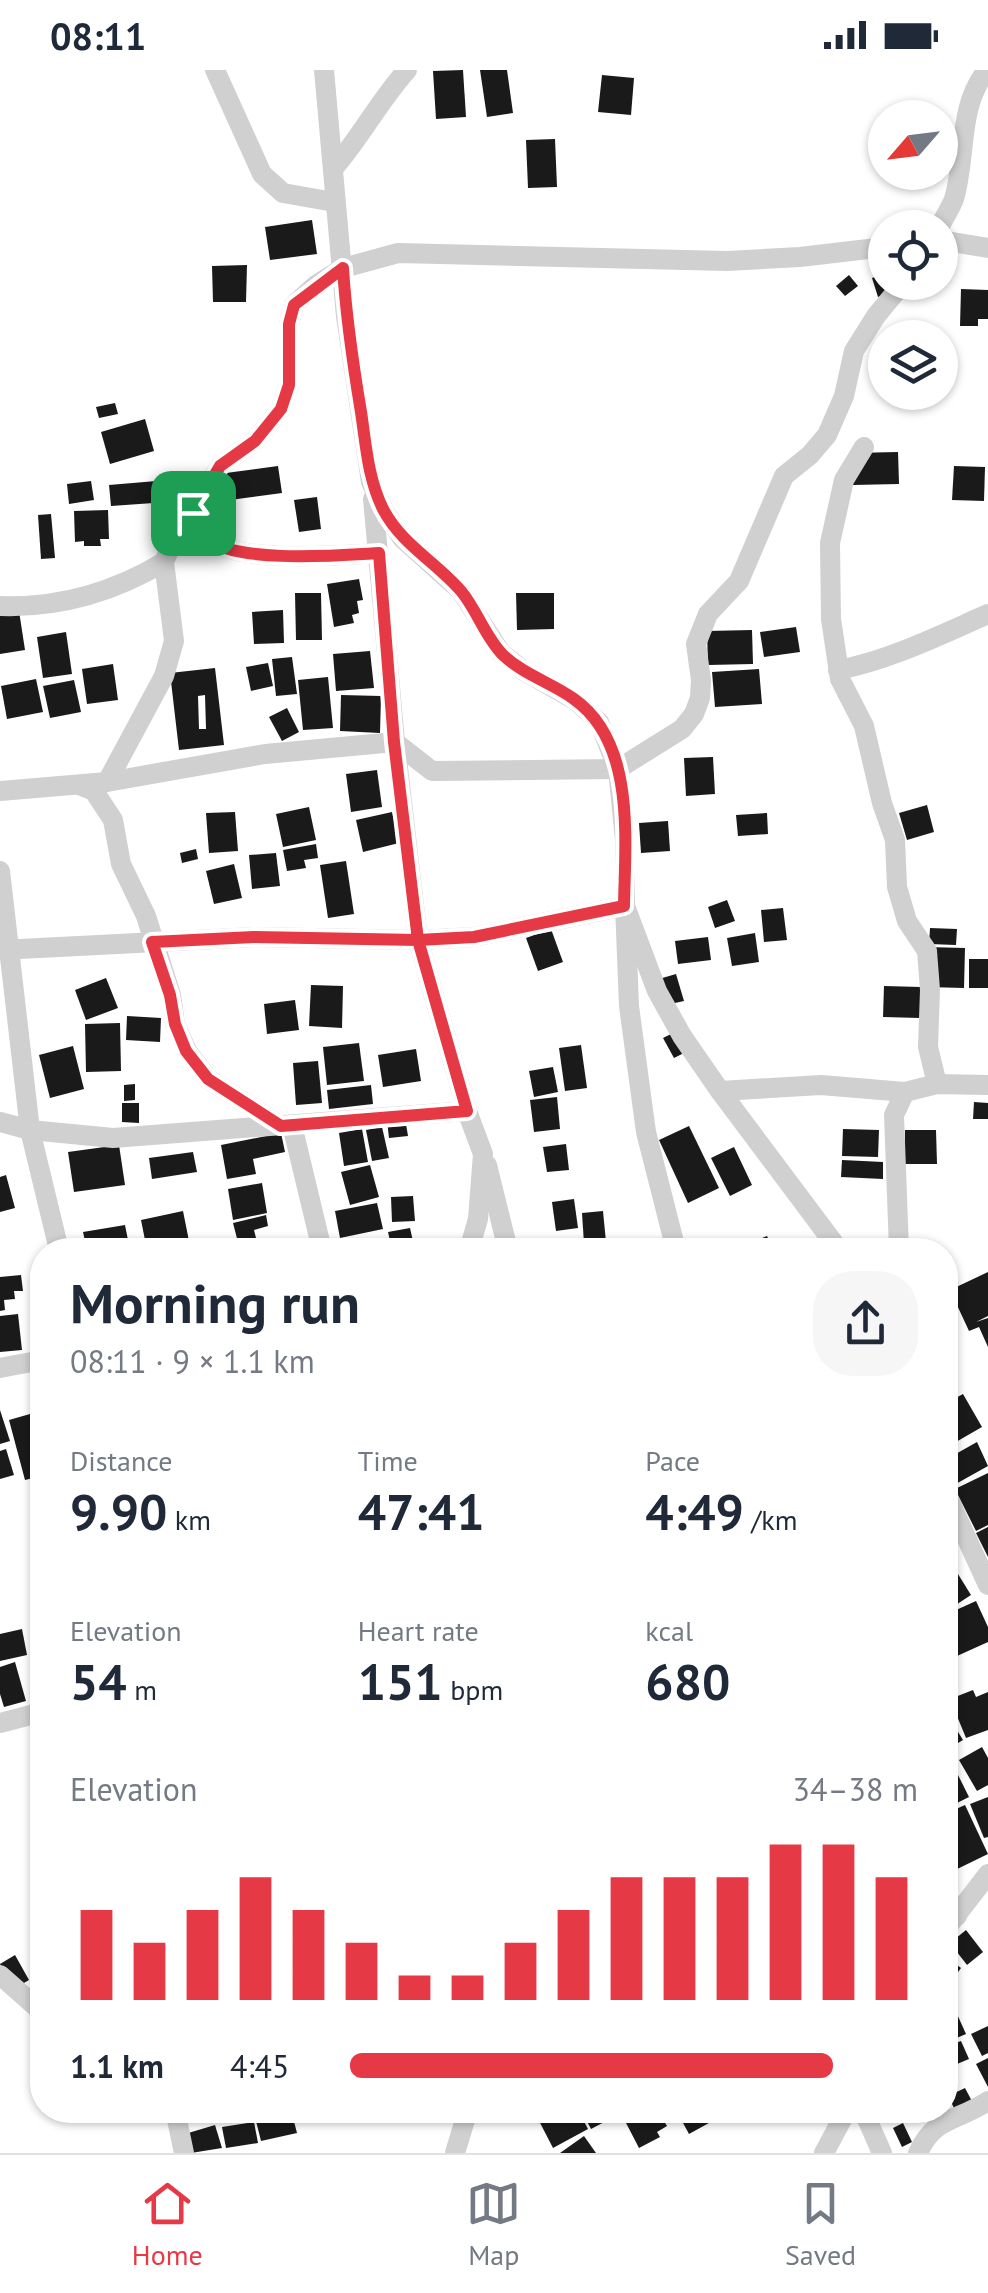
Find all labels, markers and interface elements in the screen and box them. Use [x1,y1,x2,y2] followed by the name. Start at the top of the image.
[50,11,146,60] text: 08:11
[868,100,958,190] north arrow
[868,100,958,410] map controls
[868,210,958,300] button: locate
[868,320,958,410] button: layers
[151,471,236,556] pin
[166,486,221,541] icon: arrive
[70,1267,360,1338] text: Morning run
[813,1271,918,1376] button: share
[70,1340,315,1382] text: 08:11 · 9 × 1.1 km
[70,1442,173,1479] text: Distance
[358,1442,418,1479] text: Time
[645,1442,700,1479] text: Pace
[70,1479,167,1544] text: 9.90
[358,1479,485,1544] text: 47:41
[645,1479,744,1544] text: 4:49
[167,1501,211,1538] text: km
[744,1501,797,1538] text: /km
[70,1612,182,1649] text: Elevation
[358,1612,479,1649] text: Heart rate
[645,1612,693,1649] text: kcal
[70,1649,127,1714] text: 54
[358,1649,443,1714] text: 151
[645,1649,730,1714] text: 680
[127,1671,157,1708] text: m
[443,1671,503,1708] text: bpm
[70,1768,197,1810] text: Elevation
[793,1768,918,1810] text: 34–38 m
[70,2045,164,2087] text: 1.1 km
[230,2045,289,2087] text: 4:45
[132,2176,203,2273] tab: Home
[466,2176,521,2273] tab: Map
[785,2176,856,2273] tab: Saved

